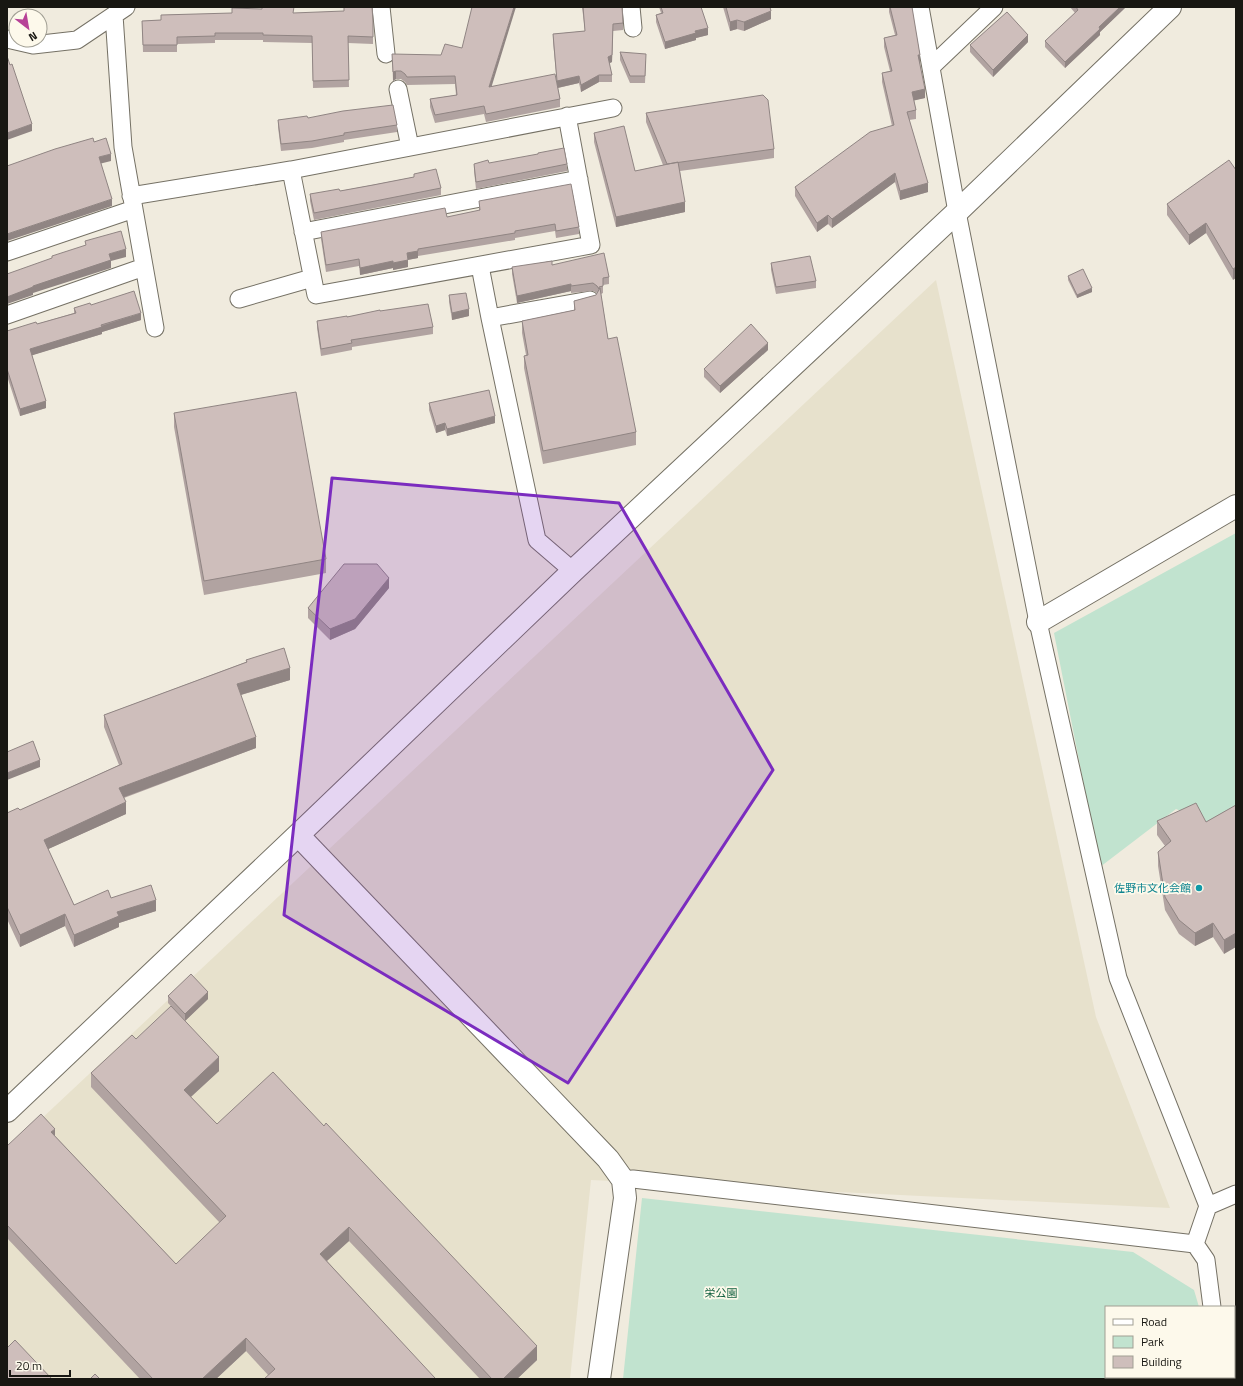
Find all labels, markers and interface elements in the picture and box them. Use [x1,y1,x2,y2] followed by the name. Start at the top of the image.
[8,8,48,48] north arrow
[26,28,41,45] text: N
[1114,880,1191,896] place label: 佐野市文化会館
[1194,883,1204,893] marker: 佐野市文化会館
[705,1285,738,1301] park label: 栄公園
[1105,1306,1235,1378] legend
[1141,1312,1167,1331] text: Road
[1141,1332,1164,1351] text: Park
[10,1352,70,1378] scale bar
[1141,1352,1182,1371] text: Building
[16,1356,42,1375] text: 20 m

